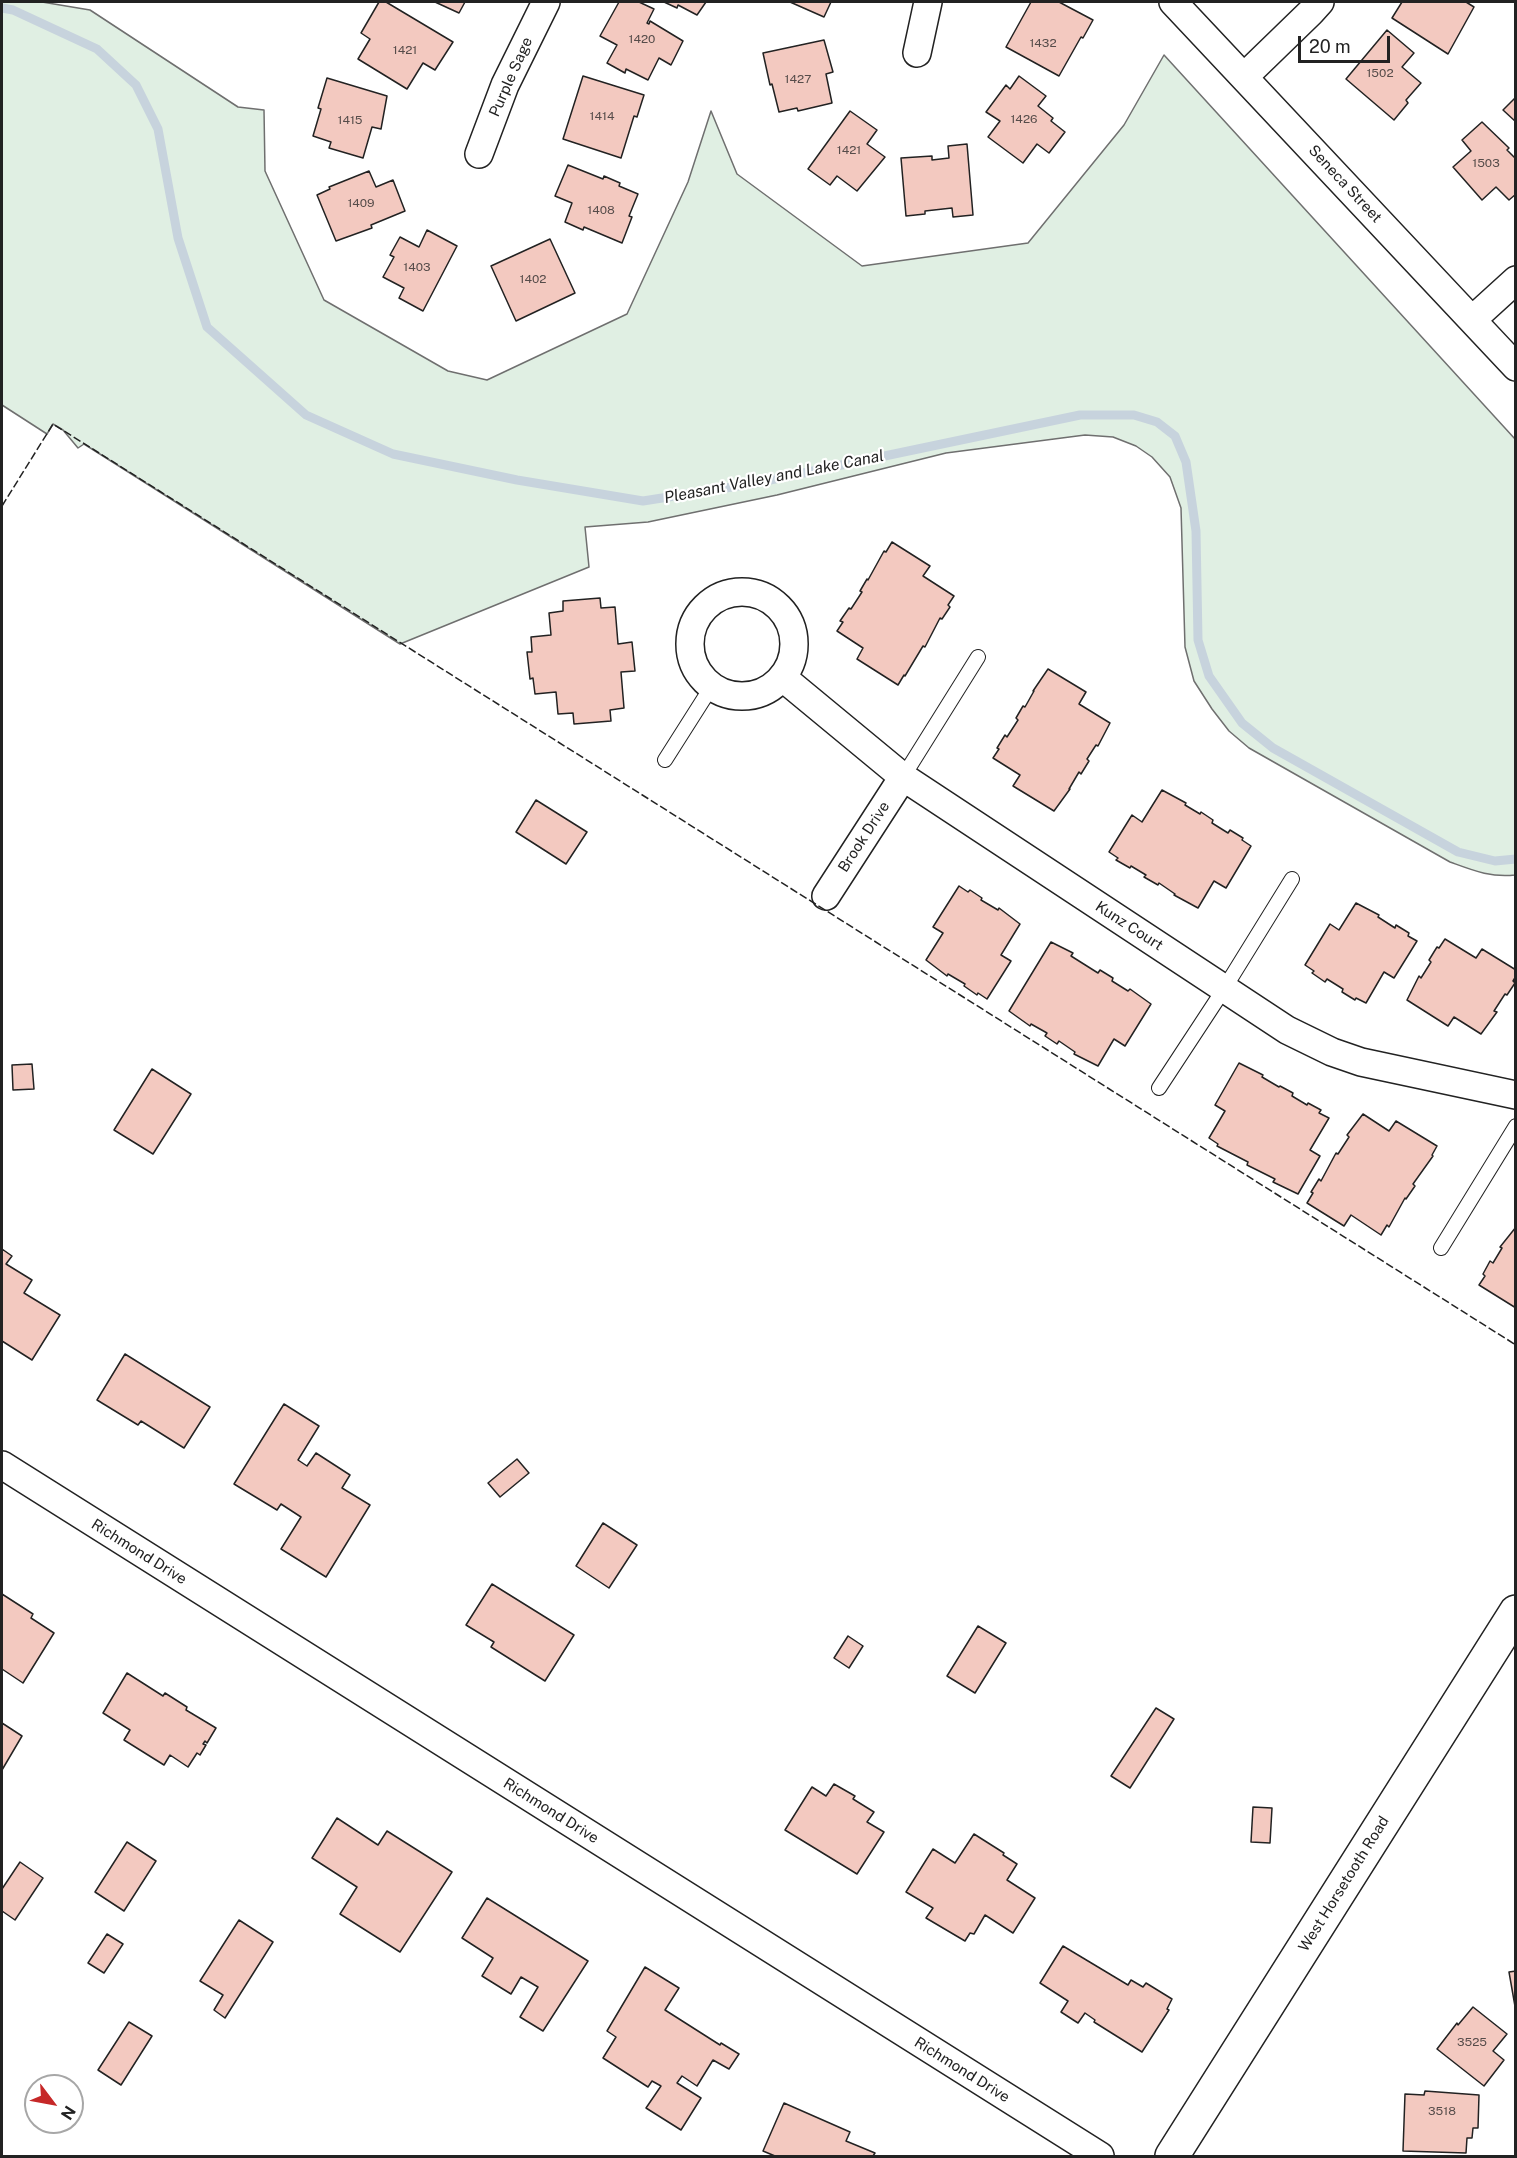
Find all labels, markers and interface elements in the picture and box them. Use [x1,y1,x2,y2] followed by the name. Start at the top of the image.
[1301,24,1392,62] scale bar
[629,32,655,46] house number: 1420
[485,34,537,120] street label: Purple Sage
[1029,36,1057,50] house number: 1432
[1309,36,1351,57] text: 20 m
[393,43,417,57] house number: 1421
[1366,66,1394,80] house number: 1502
[785,72,811,86] house number: 1427
[590,109,614,123] house number: 1414
[1010,112,1038,126] house number: 1426
[338,113,362,127] house number: 1415
[1304,141,1386,227] street label: Seneca Street
[837,143,861,157] house number: 1421
[1472,156,1500,170] house number: 1503
[347,196,375,210] house number: 1409
[587,203,615,217] house number: 1408
[403,260,431,274] house number: 1403
[520,272,546,286] house number: 1402
[663,446,885,508] water label: Pleasant Valley and Lake Canal
[834,798,894,876] street label: Brook Drive
[1092,897,1166,955] street label: Kunz Court
[88,1515,190,1589] street label: Richmond Drive
[500,1774,602,1848] street label: Richmond Drive
[1295,1813,1393,1955] street label: West Horsetooth Road
[911,2033,1013,2107] street label: Richmond Drive
[1457,2035,1487,2049] house number: 3525
[24,2074,84,2134] north arrow
[57,2102,79,2123] text: N
[1428,2104,1456,2118] house number: 3518

